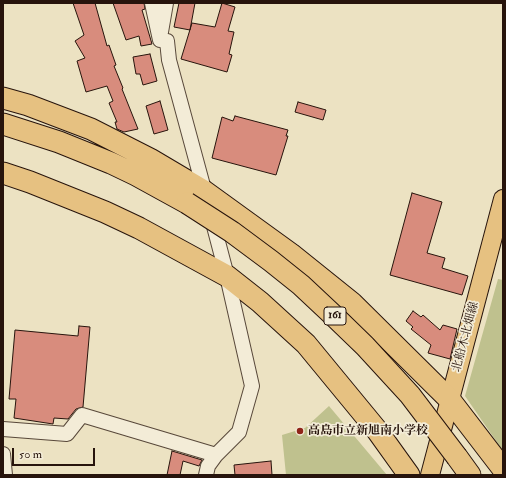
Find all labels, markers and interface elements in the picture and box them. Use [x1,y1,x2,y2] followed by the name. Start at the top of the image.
[450,300,482,374] street label: 北船木北畑線
[324,307,346,325] road number: 161
[308,424,428,438] place label: 高島市立新旭南小学校
[295,426,305,436] marker: 高島市立新旭南小学校
[14,440,97,466] scale bar
[19,447,42,462] text: 50 m

